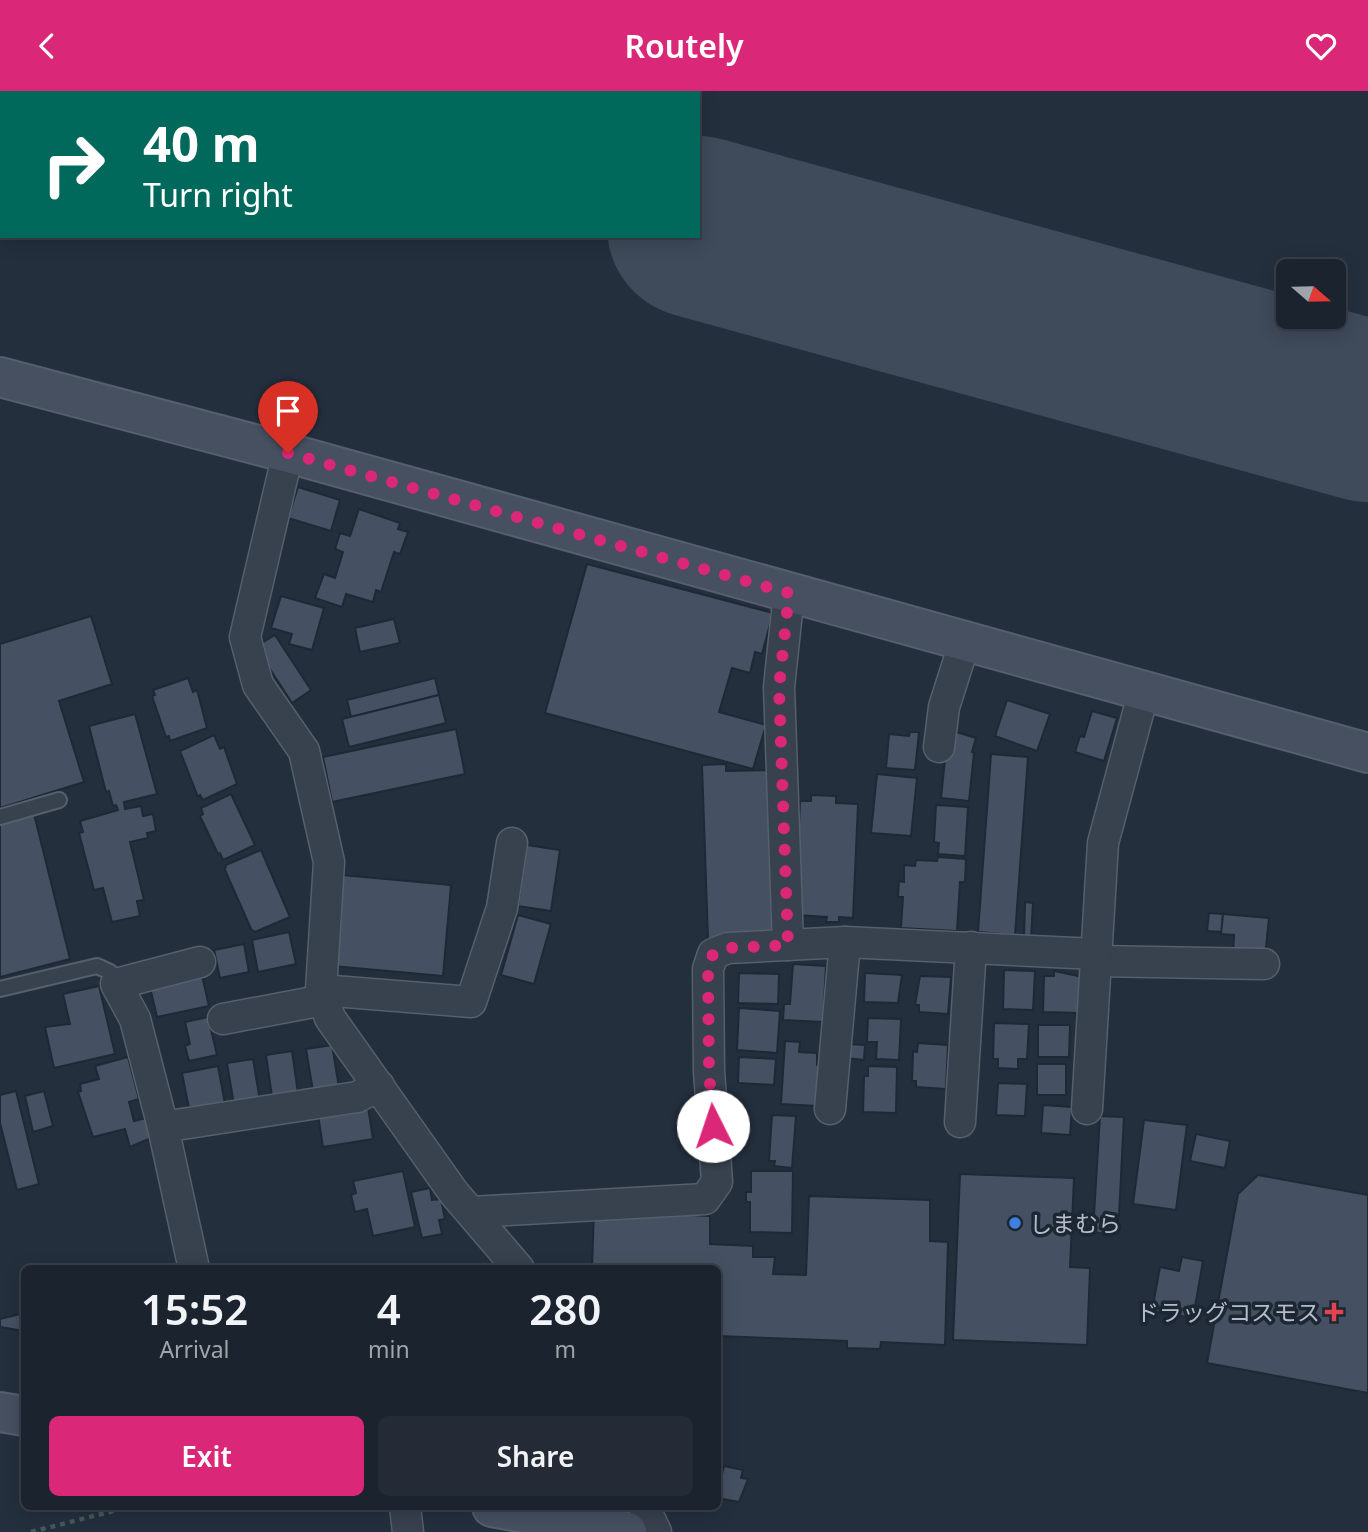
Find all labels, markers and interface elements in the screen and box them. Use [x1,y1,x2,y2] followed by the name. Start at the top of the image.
[624,24,744,67] text: Routely
[28,27,66,65] icon: back
[1302,27,1340,65] icon: heart
[143,110,260,176] text: 40 m
[28,119,119,210] icon: right
[143,173,293,216] text: Turn right
[1276,259,1346,329] north arrow
[1276,259,1346,329] map controls
[258,381,318,453] pin
[269,392,307,430] icon: arrive
[676,1089,750,1163] position arrow
[1029,1207,1121,1239] place label: しまむら
[1007,1215,1023,1231] marker: しまむら
[141,1280,248,1337] text: 15:52
[377,1280,401,1337] text: 4
[529,1280,601,1337] text: 280
[1136,1296,1320,1328] place label: ドラッグコスモス
[1326,1304,1342,1320] marker: ドラッグコスモス
[159,1333,230,1365] text: Arrival
[368,1333,410,1365] text: min
[555,1333,576,1365] text: m
[49,1416,364,1496] button: Exit
[378,1416,693,1496] button: Share

